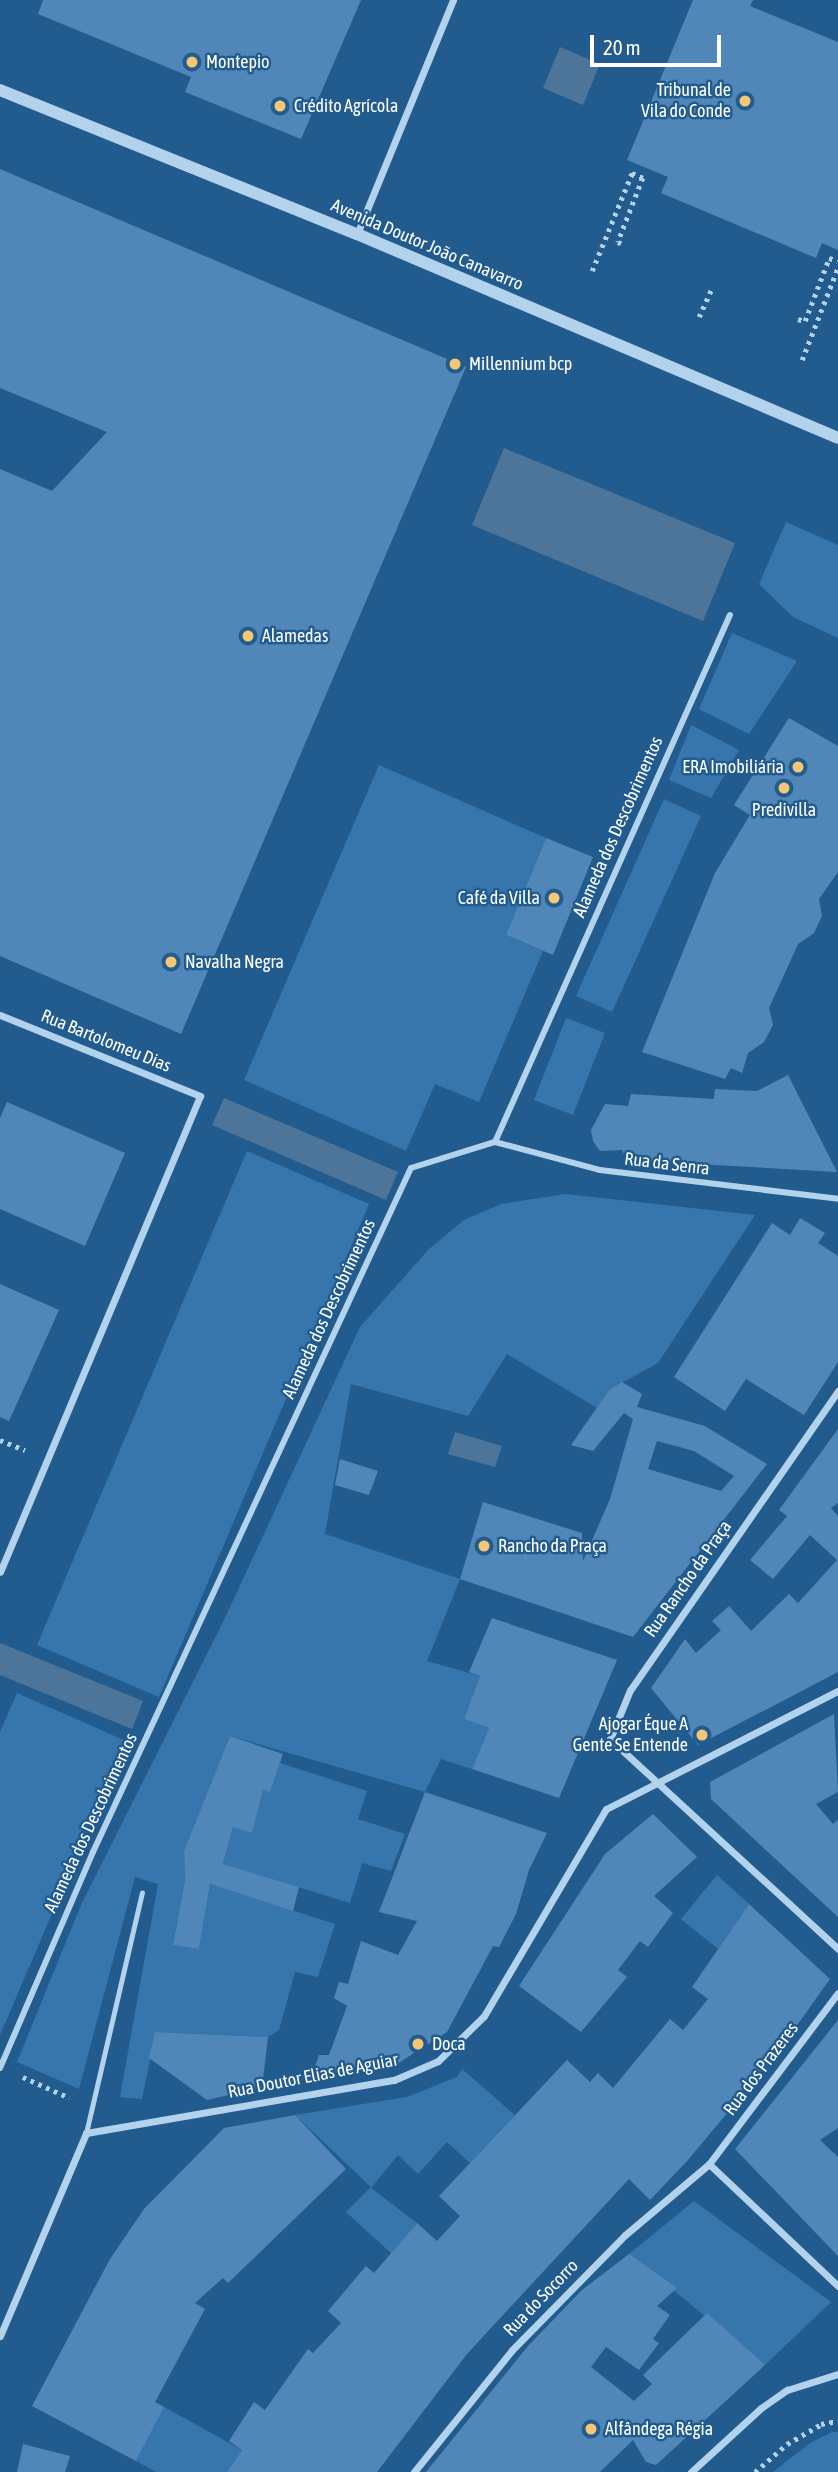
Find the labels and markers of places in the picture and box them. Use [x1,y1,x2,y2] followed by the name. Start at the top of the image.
[206,51,270,73] place label: Montepio
[184,54,200,70] marker: Montepio
[641,80,731,122] place label: Tribunal de Vila do Conde
[737,93,753,109] marker: Tribunal de Vila do Conde
[294,95,398,117] place label: Crédito Agrícola
[272,98,288,114] marker: Crédito Agrícola
[469,353,572,375] place label: Millennium bcp
[447,356,463,372] marker: Millennium bcp
[262,625,328,647] place label: Alamedas
[240,628,256,644] marker: Alamedas
[682,756,784,778] place label: ERA Imobiliária
[790,759,806,775] marker: ERA Imobiliária
[776,780,792,796] marker: Predivilla
[752,799,816,821] place label: Predivilla
[458,887,540,909] place label: Café da Villa
[546,890,562,906] marker: Café da Villa
[185,951,284,973] place label: Navalha Negra
[163,954,179,970] marker: Navalha Negra
[498,1535,607,1557] place label: Rancho da Praça
[476,1538,492,1554] marker: Rancho da Praça
[573,1714,688,1756] place label: Ajogar Éque A Gente Se Entende
[694,1727,710,1743] marker: Ajogar Éque A Gente Se Entende
[432,2033,466,2055] place label: Doca
[410,2036,426,2052] marker: Doca
[605,2418,713,2440] place label: Alfândega Régia
[583,2421,599,2437] marker: Alfândega Régia

